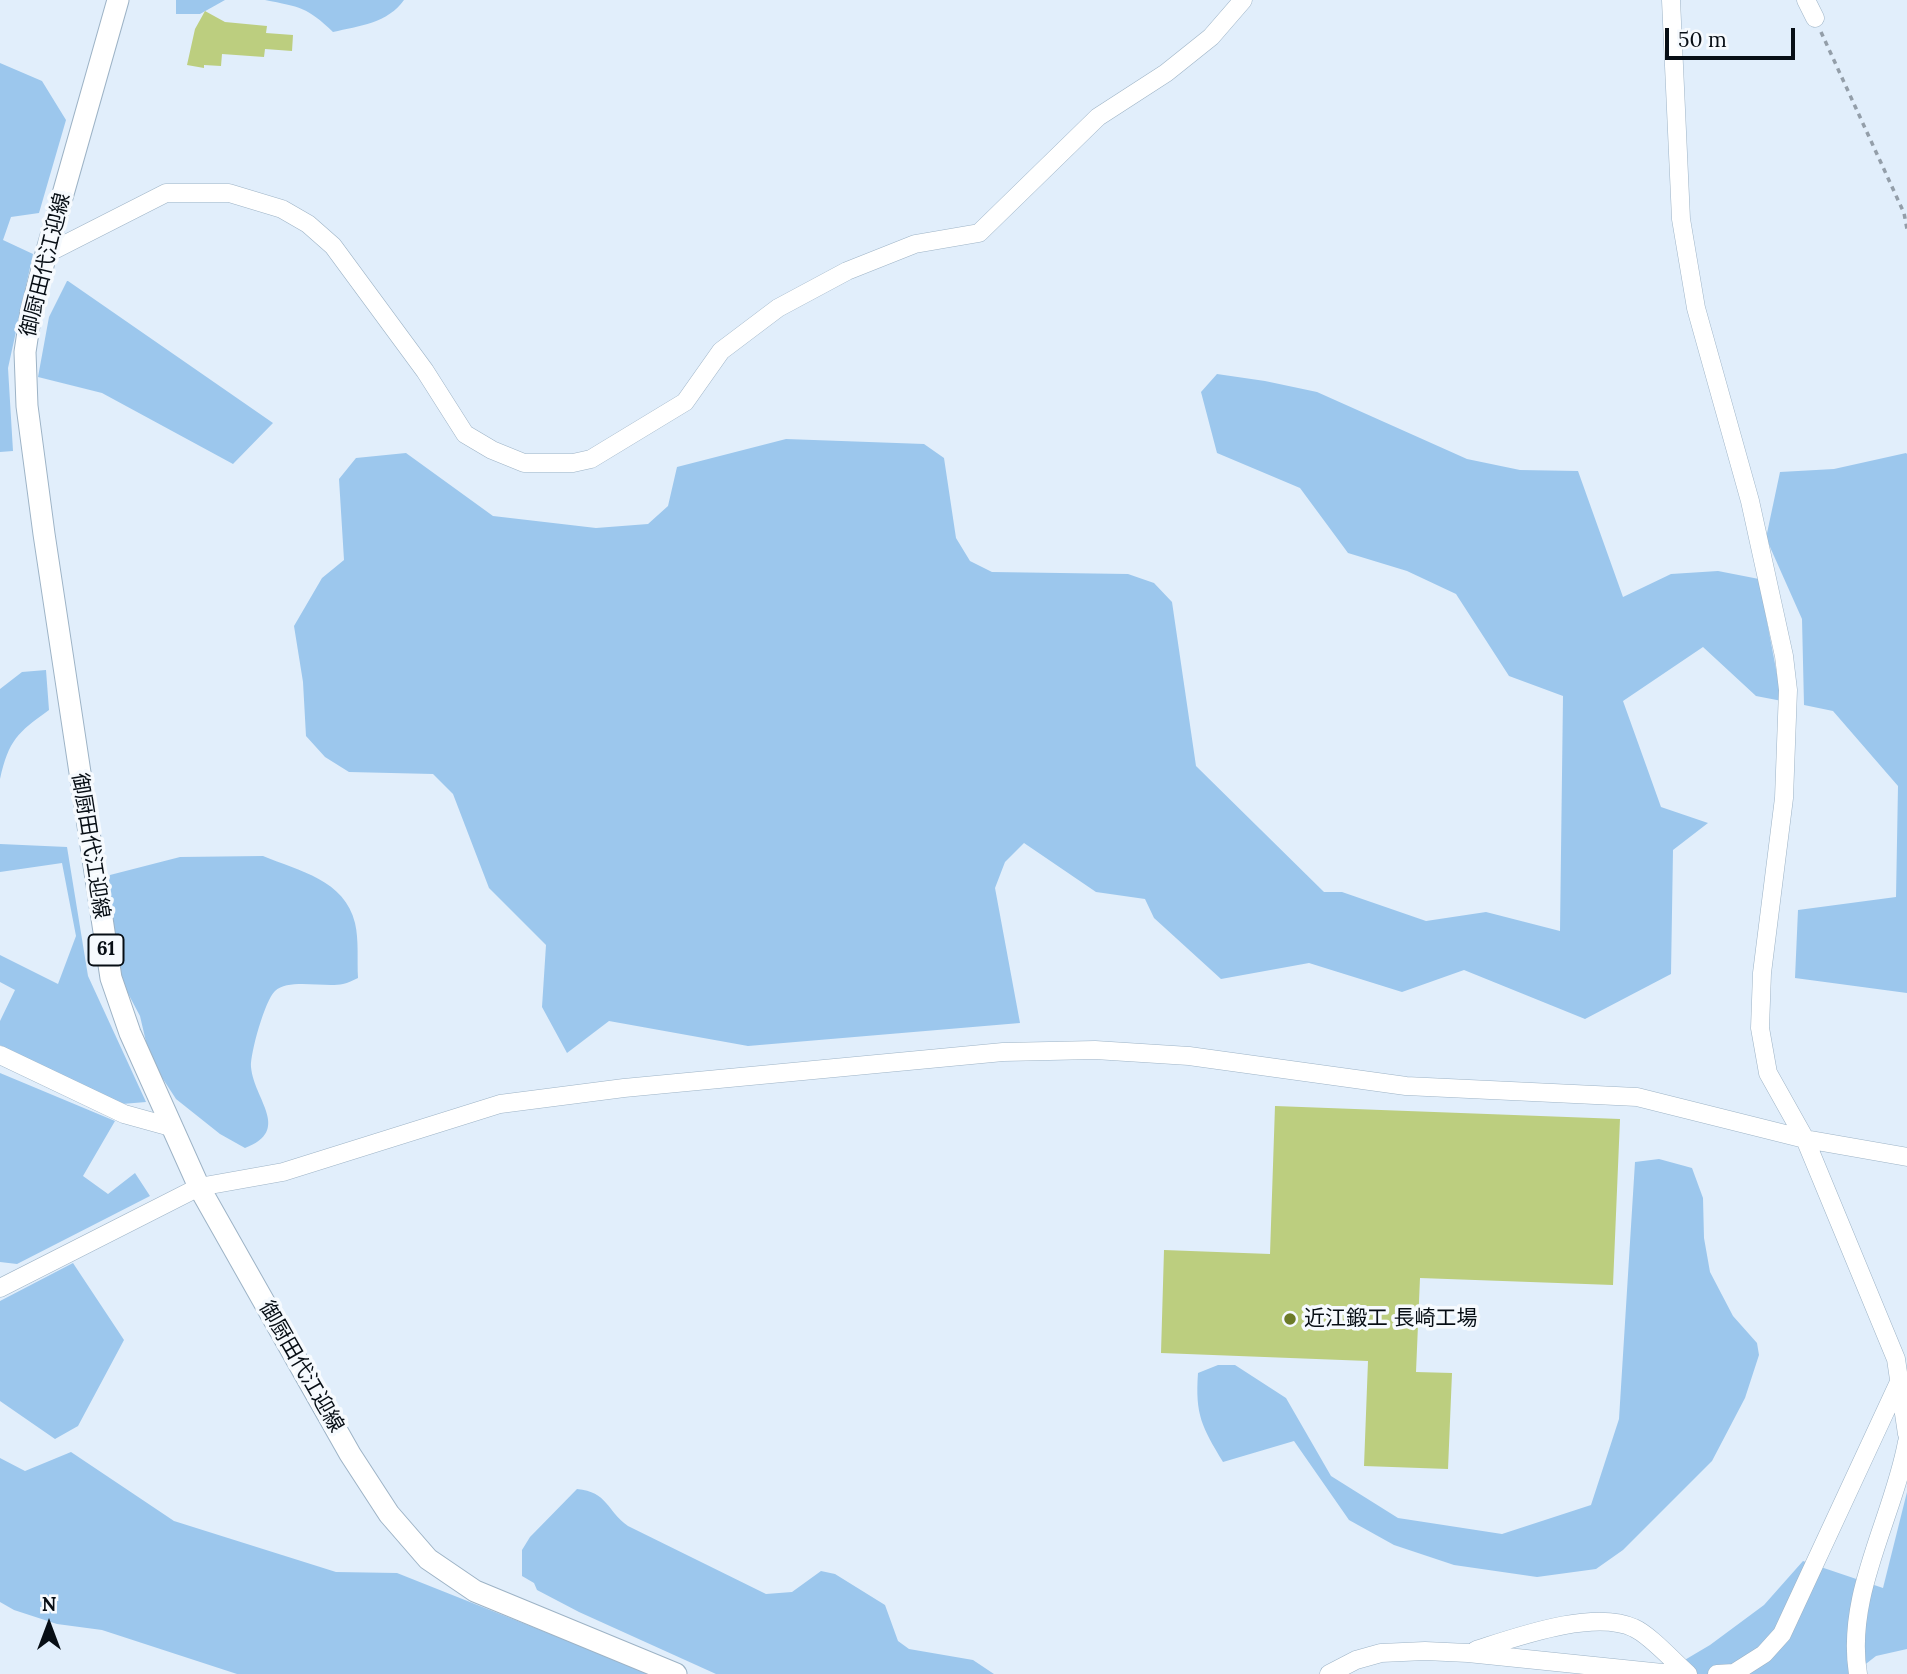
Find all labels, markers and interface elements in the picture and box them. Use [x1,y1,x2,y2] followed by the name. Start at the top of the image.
[1669,14,1798,58] scale bar
[1678,26,1727,53] text: 50 m
[16,191,76,339] street label: 御厨田代江迎線
[66,771,114,921] street label: 御厨田代江迎線
[88,934,124,966] road number: 61
[253,1297,349,1437] street label: 御厨田代江迎線
[1304,1306,1478,1332] place label: 近江鍛工 長崎工場
[1282,1311,1298,1327] marker: 近江鍛工 長崎工場
[14,1590,84,1660] north arrow
[42,1592,56,1616] text: N

